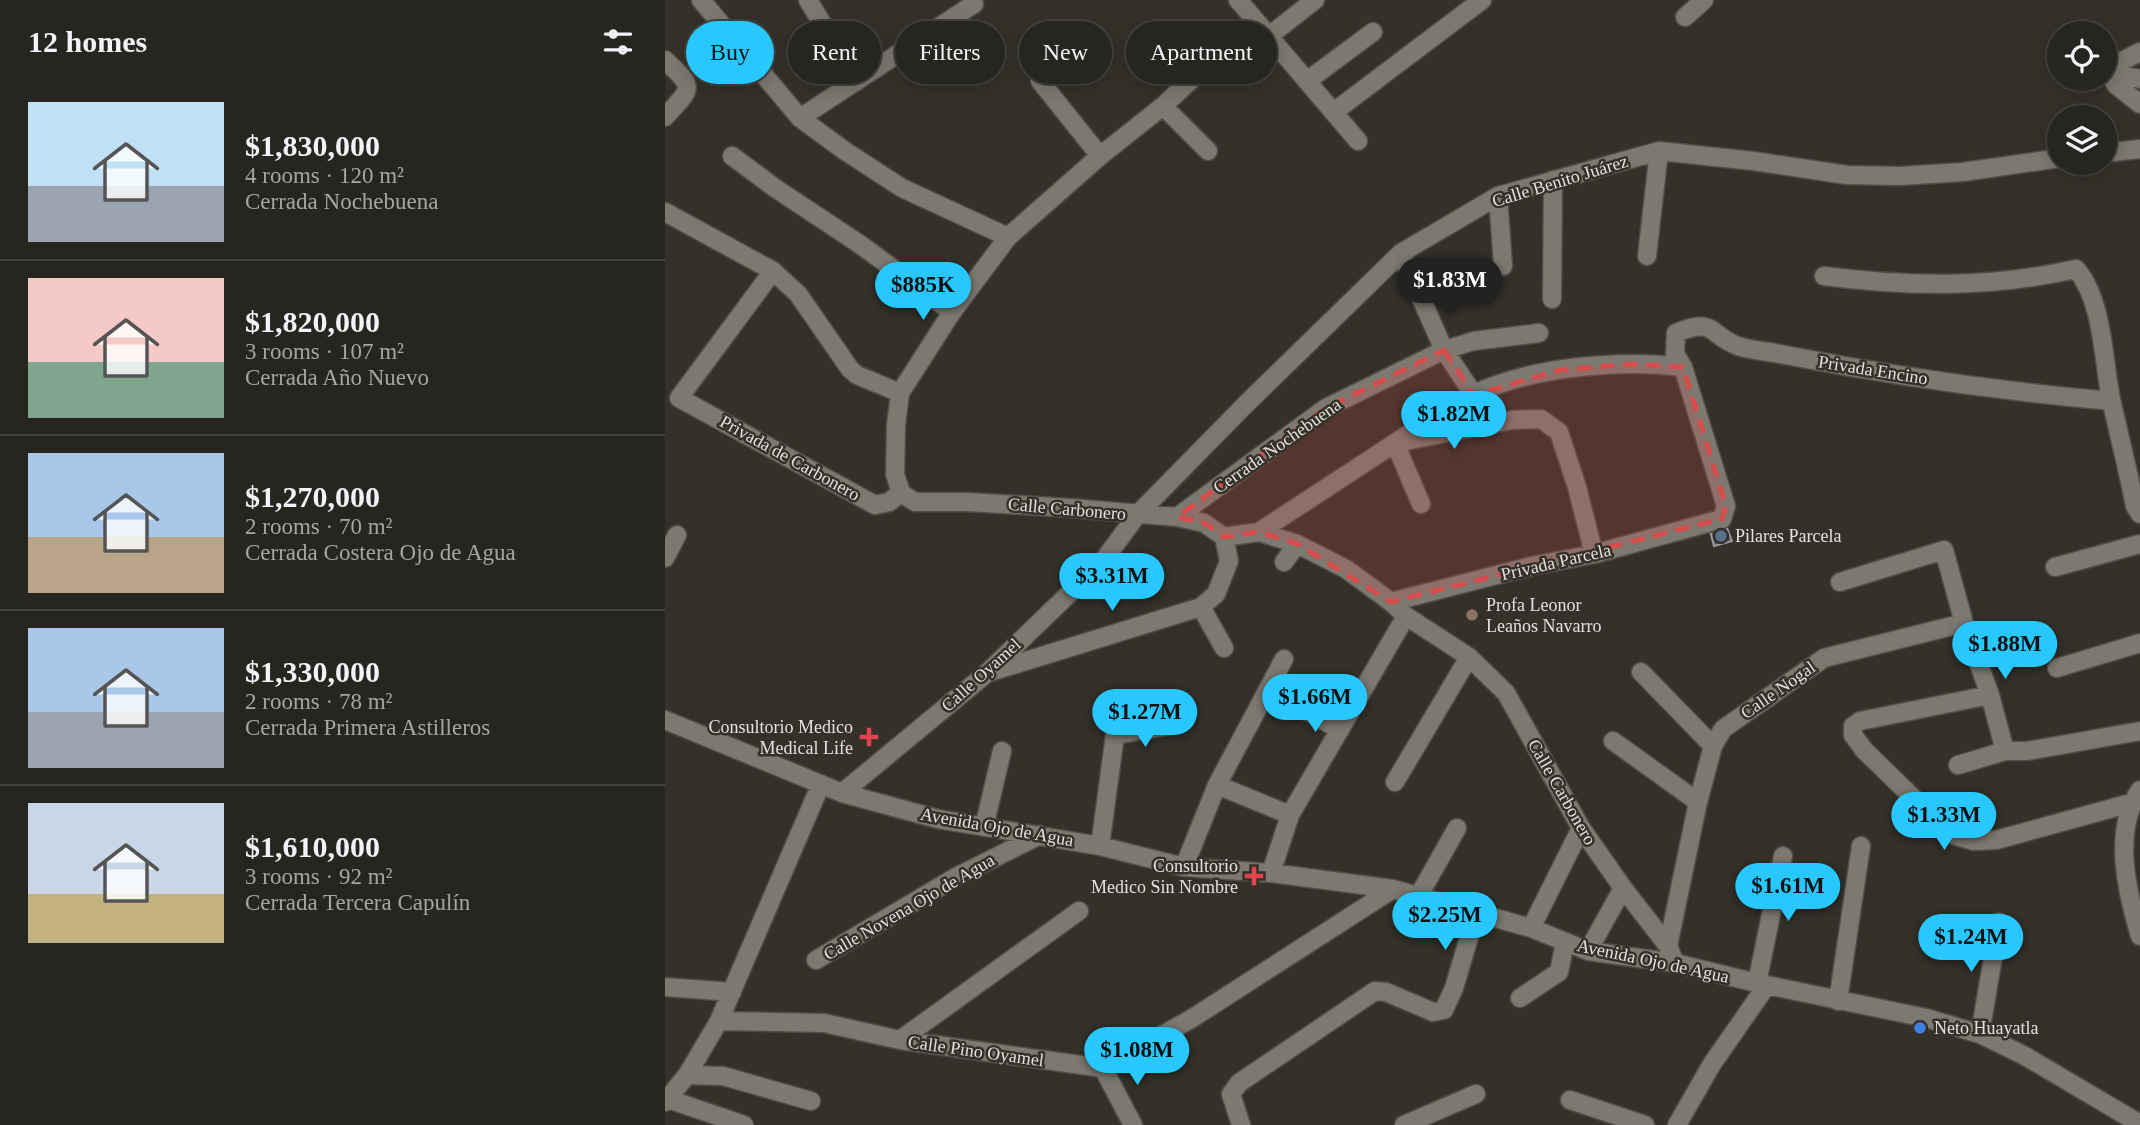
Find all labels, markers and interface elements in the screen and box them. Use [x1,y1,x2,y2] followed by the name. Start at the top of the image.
[686,21,774,84] chip: Buy
[788,21,881,84] chip: Rent
[895,21,1005,84] chip: Filters
[1019,21,1112,84] chip: New
[1126,21,1277,84] chip: Apartment
[2047,21,2117,175] map controls
[2047,21,2117,91] button: locate
[599,23,637,61] icon: filters
[28,25,147,58] text: 12 homes
[2047,105,2117,175] button: layers
[245,129,380,162] text: $1,830,000
[84,130,168,214] icon: home
[1490,151,1630,211] street label: Calle Benito Juárez
[245,163,404,188] text: 4 rooms · 120 m²
[245,189,438,214] text: Cerrada Nochebuena
[1393,258,1507,317] pin: $1.83M
[874,262,972,322] pin: $885K
[1413,267,1487,292] text: $1.83M
[891,272,955,297] text: $885K
[245,305,380,338] text: $1,820,000
[84,306,168,390] icon: home
[245,339,404,364] text: 3 rooms · 107 m²
[1817,351,1929,389] street label: Privada Encino
[245,365,429,390] text: Cerrada Año Nuevo
[1397,392,1511,451] pin: $1.82M
[1209,394,1345,498] street label: Cerrada Nochebuena
[1417,401,1491,426] text: $1.82M
[717,411,863,505] street label: Privada de Carbonero
[245,480,380,513] text: $1,270,000
[84,481,168,565] icon: home
[1007,494,1127,524] street label: Calle Carbonero
[245,514,392,539] text: 2 rooms · 70 m²
[1735,526,1841,546] place label: Pilares Parcela
[1713,528,1729,544] marker: Pilares Parcela
[245,540,516,565] text: Cerrada Costera Ojo de Agua
[1499,540,1613,584] street label: Privada Parcela
[1055,554,1169,613] pin: $3.31M
[1075,563,1149,588] text: $3.31M
[1486,595,1601,636] place label: Profa Leonor Leaños Navarro
[1464,607,1480,623] marker: Profa Leonor Leaños Navarro
[1948,622,2062,681] pin: $1.88M
[1968,631,2042,656] text: $1.88M
[937,634,1025,716] street label: Calle Oyamel
[245,655,380,688] text: $1,330,000
[84,656,168,740] icon: home
[1737,657,1819,723] street label: Calle Nogal
[1258,674,1372,734] pin: $1.66M
[1278,684,1352,709] text: $1.66M
[245,689,392,714] text: 2 rooms · 78 m²
[1088,690,1202,749] pin: $1.27M
[1108,699,1182,724] text: $1.27M
[245,715,490,740] text: Cerrada Primera Astilleros
[709,717,853,758] place label: Consultorio Medico Medical Life
[859,727,879,747] marker: Consultorio Medico Medical Life
[1524,736,1600,848] street label: Calle Carbonero
[1887,792,2001,852] pin: $1.33M
[1907,802,1981,827] text: $1.33M
[919,804,1075,850] street label: Avenida Ojo de Agua
[245,830,380,863] text: $1,610,000
[84,831,168,915] icon: home
[820,850,998,964] street label: Calle Novena Ojo de Agua
[1091,856,1238,897] place label: Consultorio Medico Sin Nombre
[245,864,392,889] text: 3 rooms · 92 m²
[1731,864,1845,923] pin: $1.61M
[1244,866,1264,886] marker: Consultorio Medico Sin Nombre
[1751,873,1825,898] text: $1.61M
[245,890,470,915] text: Cerrada Tercera Capulín
[1388,892,1502,952] pin: $2.25M
[1408,902,1482,927] text: $2.25M
[1914,914,2028,974] pin: $1.24M
[1934,924,2008,949] text: $1.24M
[1575,935,1731,987] street label: Avenida Ojo de Agua
[1934,1018,2038,1038] place label: Neto Huayatla
[1912,1020,1928,1036] marker: Neto Huayatla
[1080,1028,1194,1087] pin: $1.08M
[907,1032,1045,1070] street label: Calle Pino Oyamel
[1100,1037,1174,1062] text: $1.08M

